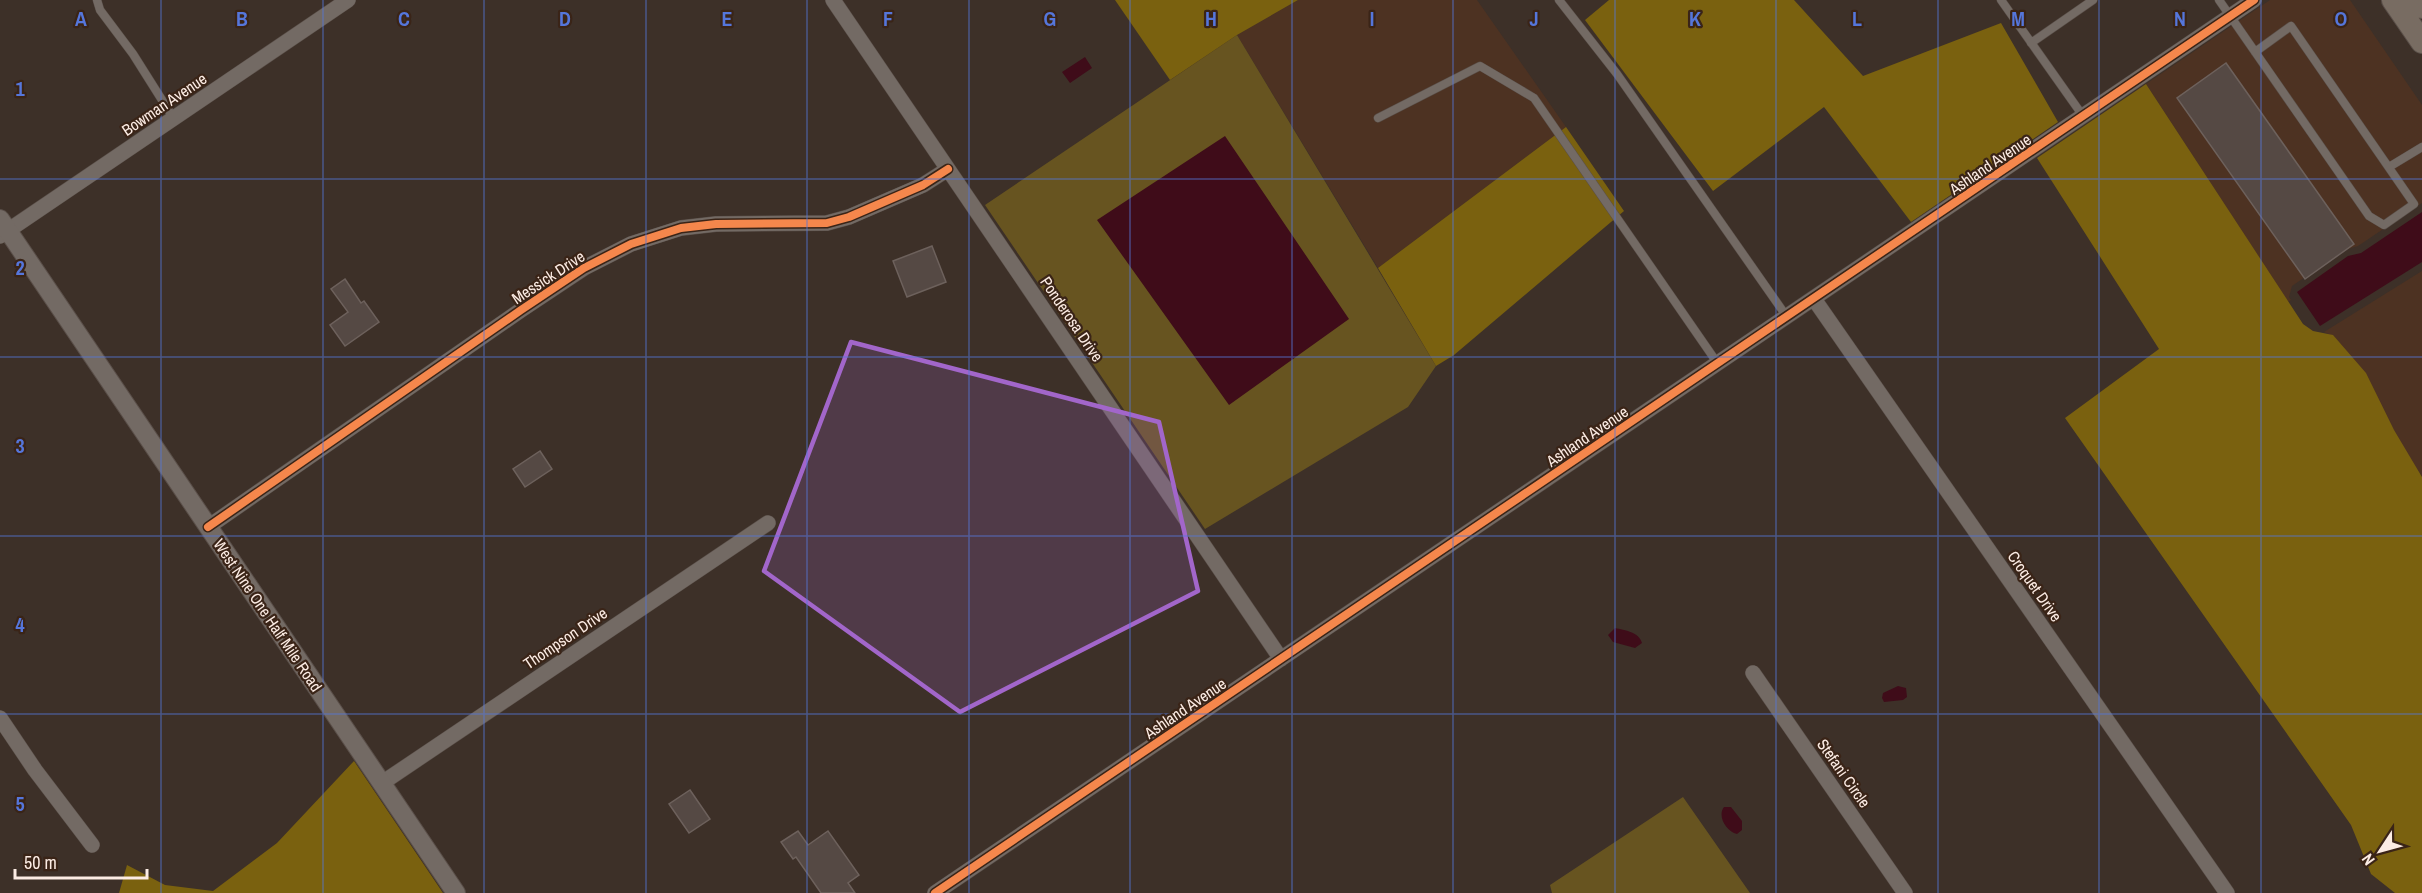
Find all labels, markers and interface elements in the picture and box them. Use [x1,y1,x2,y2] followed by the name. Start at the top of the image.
[75,5,87,32] text: A
[236,5,248,32] text: B
[398,5,410,32] text: C
[559,5,571,32] text: D
[722,5,733,32] text: E
[883,5,893,32] text: F
[1044,5,1056,32] text: G
[1205,5,1217,32] text: H
[1370,5,1374,32] text: I
[1529,5,1539,32] text: J
[1689,5,1701,32] text: K
[1852,5,1862,32] text: L
[2011,5,2025,32] text: M
[2174,5,2186,32] text: N
[2335,5,2348,32] text: O
[117,67,211,141] street label: Bowman Avenue
[15,75,25,102] text: 1
[1944,128,2035,200] street label: Ashland Avenue
[507,245,589,309] street label: Messick Drive
[15,254,25,281] text: 2
[1035,272,1109,366] street label: Ponderosa Drive
[1541,400,1632,472] street label: Ashland Avenue
[15,432,25,459] text: 3
[209,534,327,696] street label: West Nine One Half Mile Road
[2003,546,2067,626] street label: Croquet Drive
[519,602,611,674] street label: Thompson Drive
[15,611,25,638] text: 4
[1139,672,1230,744] street label: Ashland Avenue
[1812,734,1876,812] street label: Stefani Circle
[15,790,25,817] text: 5
[2350,821,2410,881] north arrow
[15,842,147,880] scale bar
[24,850,57,875] text: 50 m
[2356,850,2380,870] text: N

